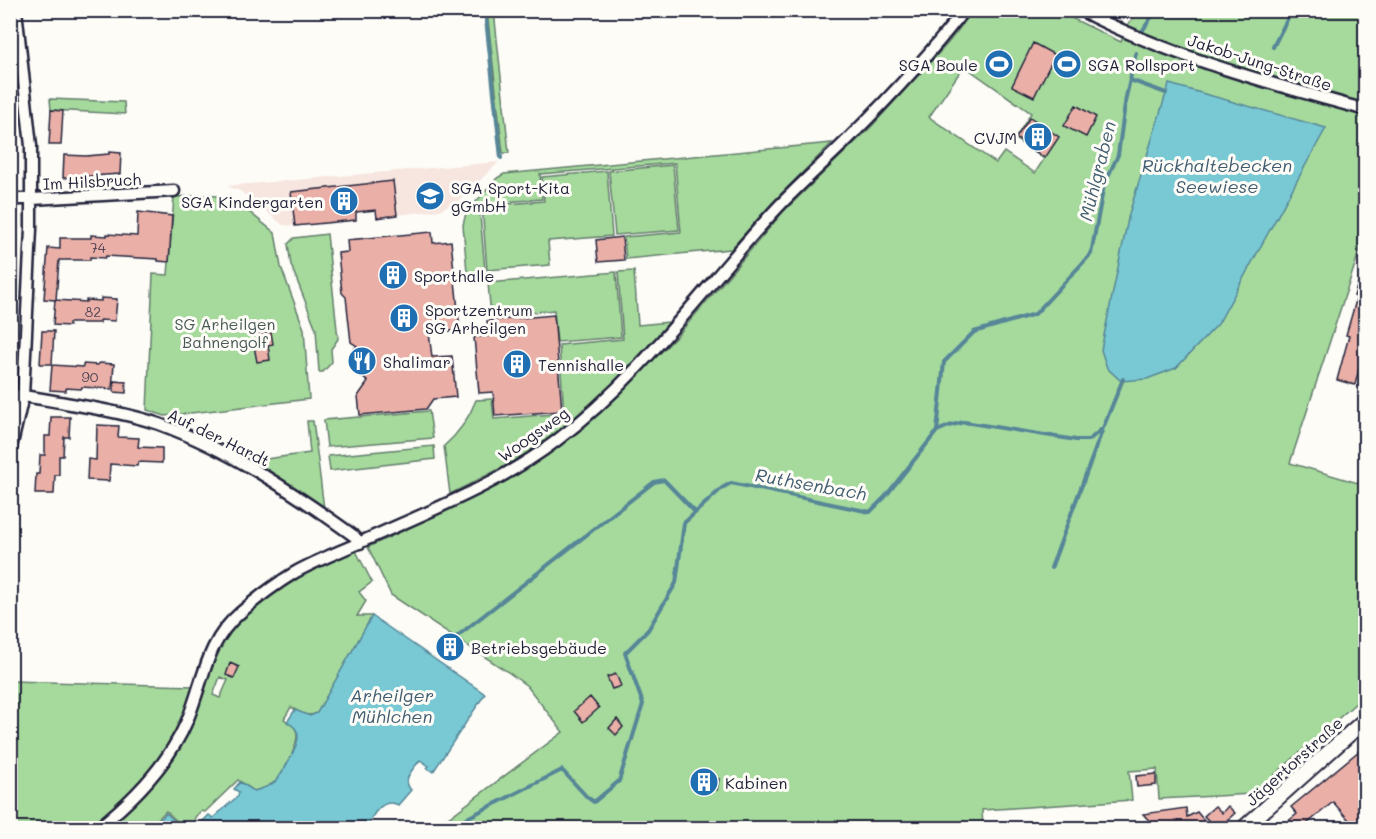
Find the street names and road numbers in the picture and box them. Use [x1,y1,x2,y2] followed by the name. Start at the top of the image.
[1185,29,1335,95] street label: Jakob-Jung-Straße
[42,168,142,194] street label: Im Hilsbruch
[494,402,572,466] street label: Woogsweg
[165,403,273,471] street label: Auf der Hardt
[1241,712,1347,810] street label: Jägertorstraße

